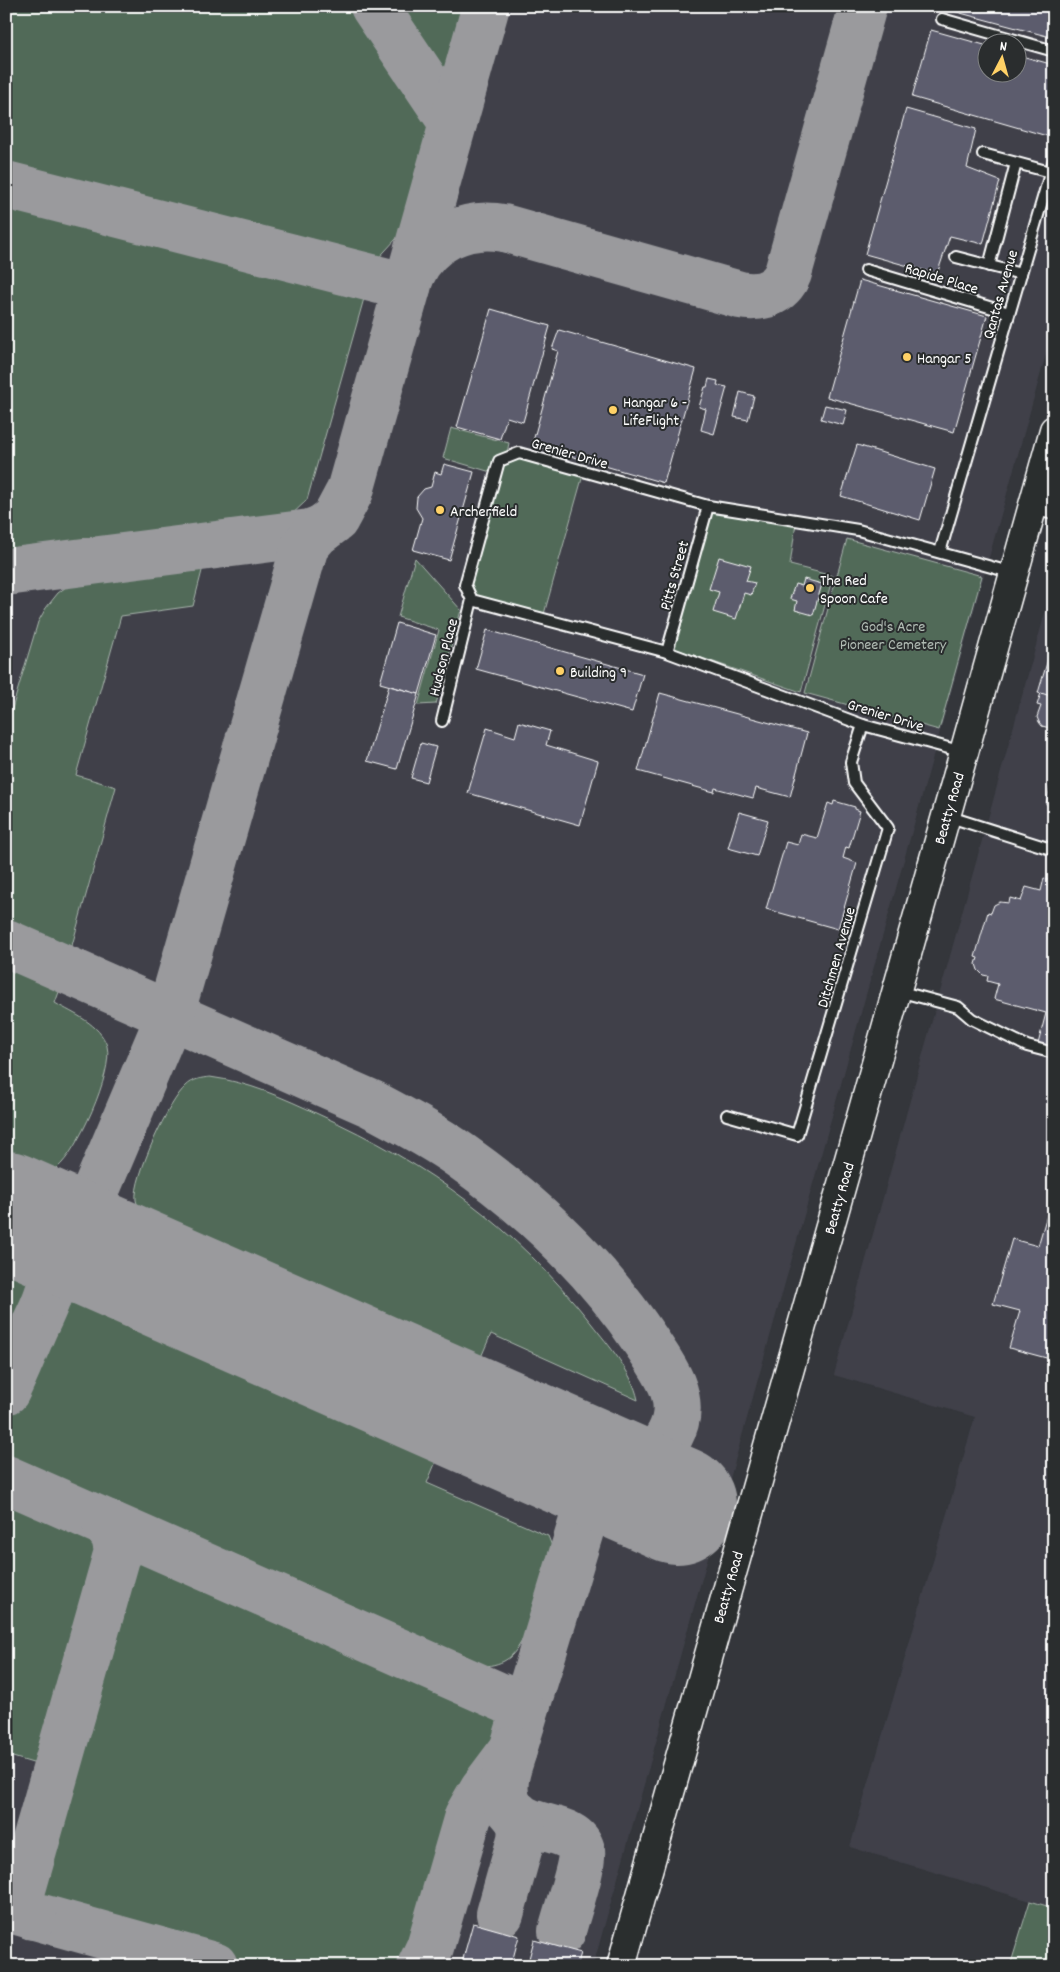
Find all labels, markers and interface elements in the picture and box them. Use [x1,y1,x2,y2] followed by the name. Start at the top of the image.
[978,32,1028,82] north arrow
[999,37,1008,57] text: N
[978,247,1025,342] street label: Qantas Avenue
[902,257,981,301] street label: Rapide Place
[917,348,972,371] place label: Hangar 5
[901,351,913,363] marker: Hangar 5
[623,392,687,433] place label: Hangar 6 - LifeFlight
[607,404,619,416] marker: Hangar 6 - LifeFlight
[528,432,610,476] street label: Grenier Drive
[450,501,517,524] place label: Archerfield
[434,504,446,516] marker: Archerfield
[655,538,696,613] street label: Pitts Street
[820,570,888,611] place label: The Red Spoon Cafe
[804,582,816,594] marker: The Red Spoon Cafe
[424,616,465,699] street label: Hudson Place
[840,616,947,657] park label: God's Acre Pioneer Cemetery
[570,662,627,685] place label: Building 9
[554,665,566,677] marker: Building 9
[844,694,926,739] street label: Grenier Drive
[929,770,972,847] street label: Beatty Road
[812,905,863,1011] street label: Ditchmen Avenue
[819,1160,862,1237] street label: Beatty Road
[708,1549,751,1626] street label: Beatty Road

